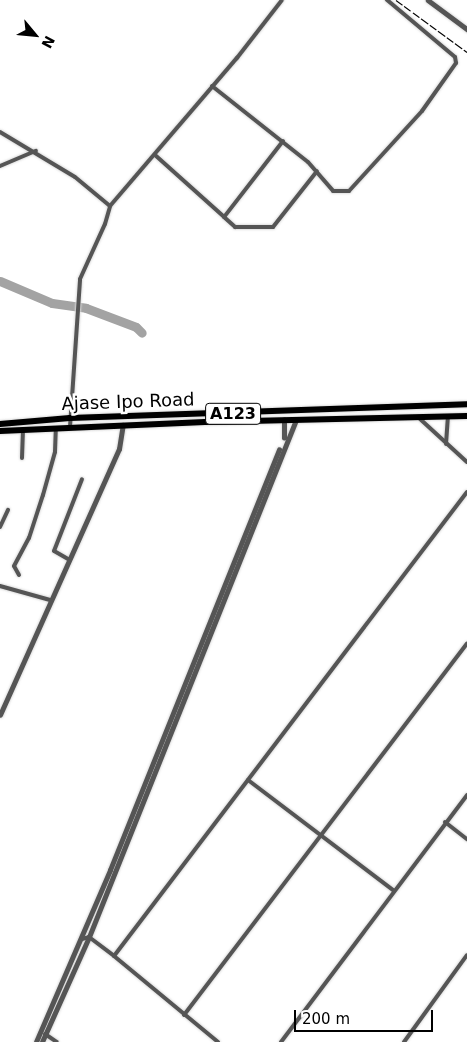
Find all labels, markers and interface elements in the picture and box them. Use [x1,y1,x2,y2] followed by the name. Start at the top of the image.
[10,10,60,60] north arrow
[38,33,58,51] text: N
[61,389,195,415] street label: Ajase Ipo Road
[204,400,262,428] road number: A123
[297,1000,436,1032] scale bar
[302,1010,350,1028] text: 200 m

